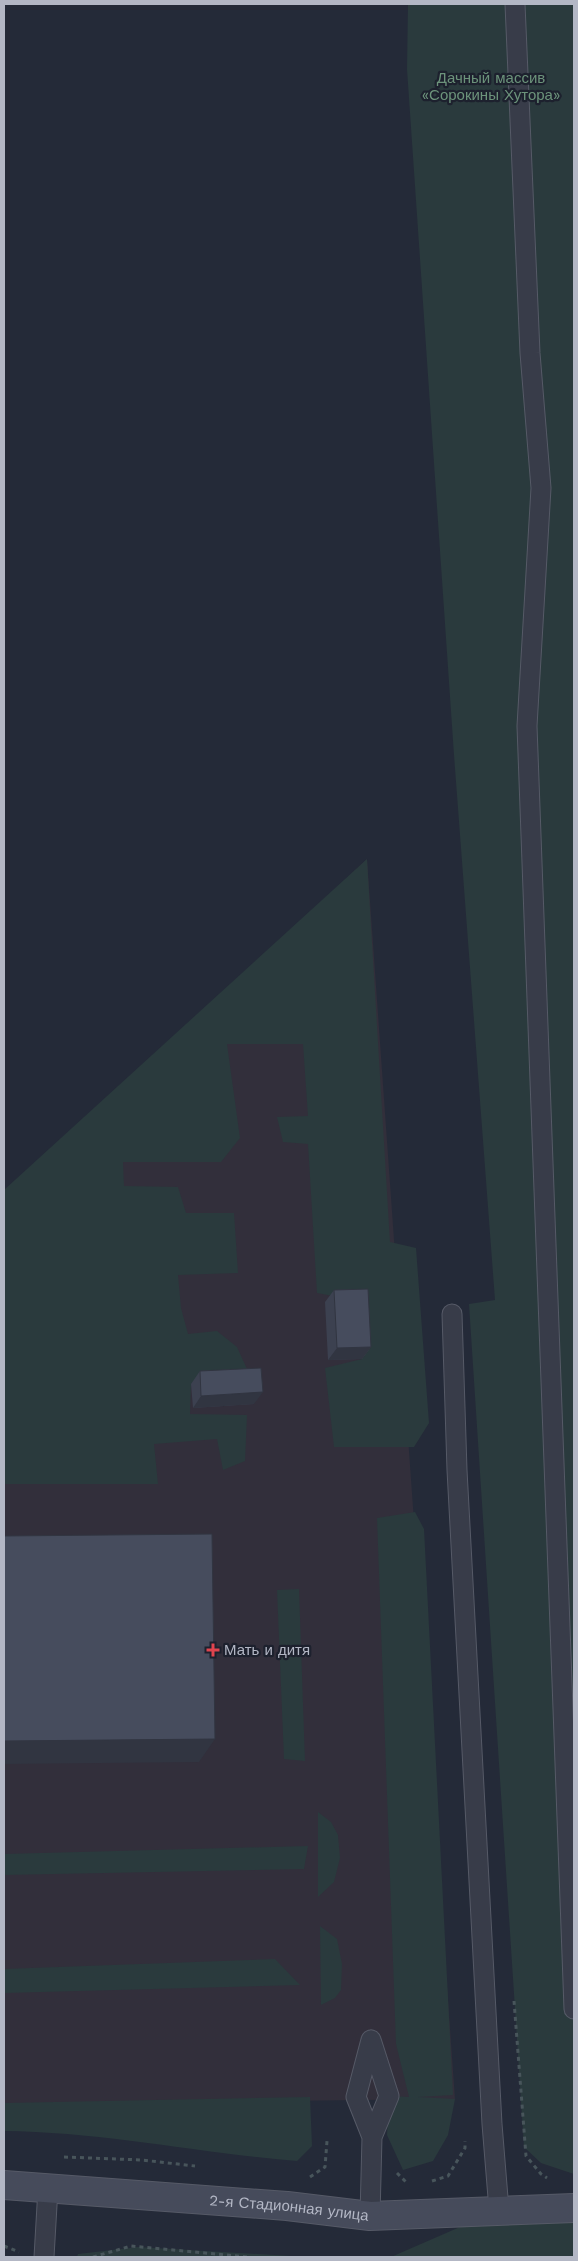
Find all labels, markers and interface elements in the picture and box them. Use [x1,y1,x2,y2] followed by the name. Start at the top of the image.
[422,69,560,104] park label: Дачный массив «Сорокины Хутора»
[224,1641,310,1659] place label: Мать и дитя
[206,1643,220,1657] marker: Мать и дитя
[209,2191,370,2225] street label: 2-я Стадионная улица

